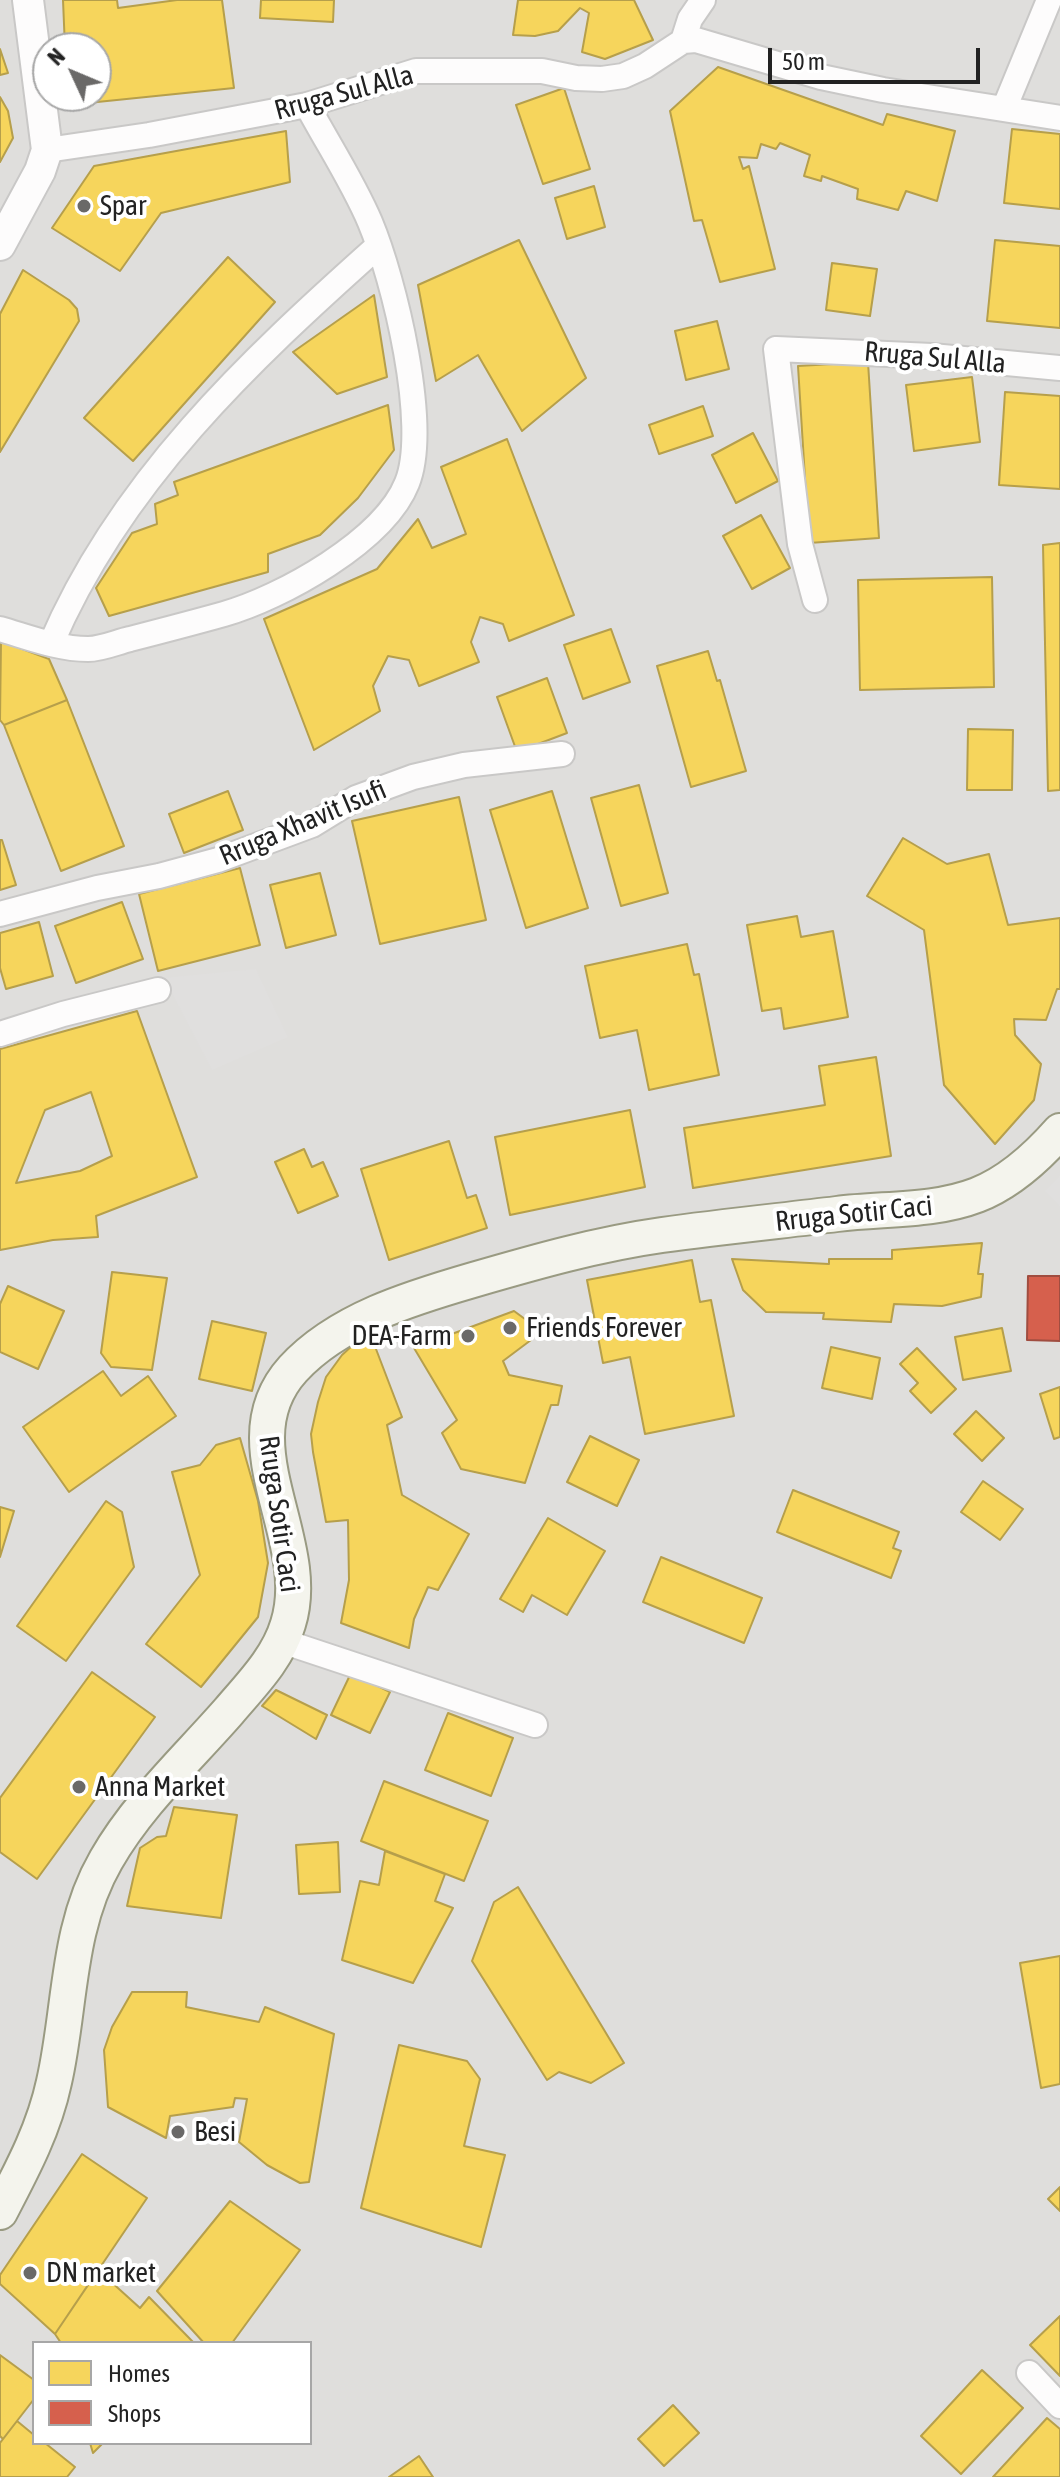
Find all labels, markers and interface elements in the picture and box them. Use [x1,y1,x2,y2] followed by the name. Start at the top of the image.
[32,32,112,112] north arrow
[772,32,984,82] scale bar
[42,43,70,70] text: N
[782,48,825,75] text: 50 m
[271,58,417,128] street label: Rruga Sul Alla
[100,189,146,223] place label: Spar
[75,197,93,215] marker: Spar
[863,335,1007,381] street label: Rruga Sul Alla
[215,773,391,873] street label: Rruga Xhavit Isufi
[774,1189,934,1239] street label: Rruga Sotir Caci
[526,1311,682,1345] place label: Friends Forever
[352,1319,452,1353] place label: DEA-Farm
[501,1319,519,1337] marker: Friends Forever
[459,1327,477,1345] marker: DEA-Farm
[251,1433,307,1595] street label: Rruga Sotir Caci
[95,1770,225,1804] place label: Anna Market
[70,1778,88,1796] marker: Anna Market
[194,2115,236,2149] place label: Besi
[169,2123,187,2141] marker: Besi
[46,2256,156,2290] place label: DN market
[21,2264,39,2282] marker: DN market
[32,2341,312,2445] legend
[108,2360,170,2387] text: Homes
[108,2400,161,2427] text: Shops

